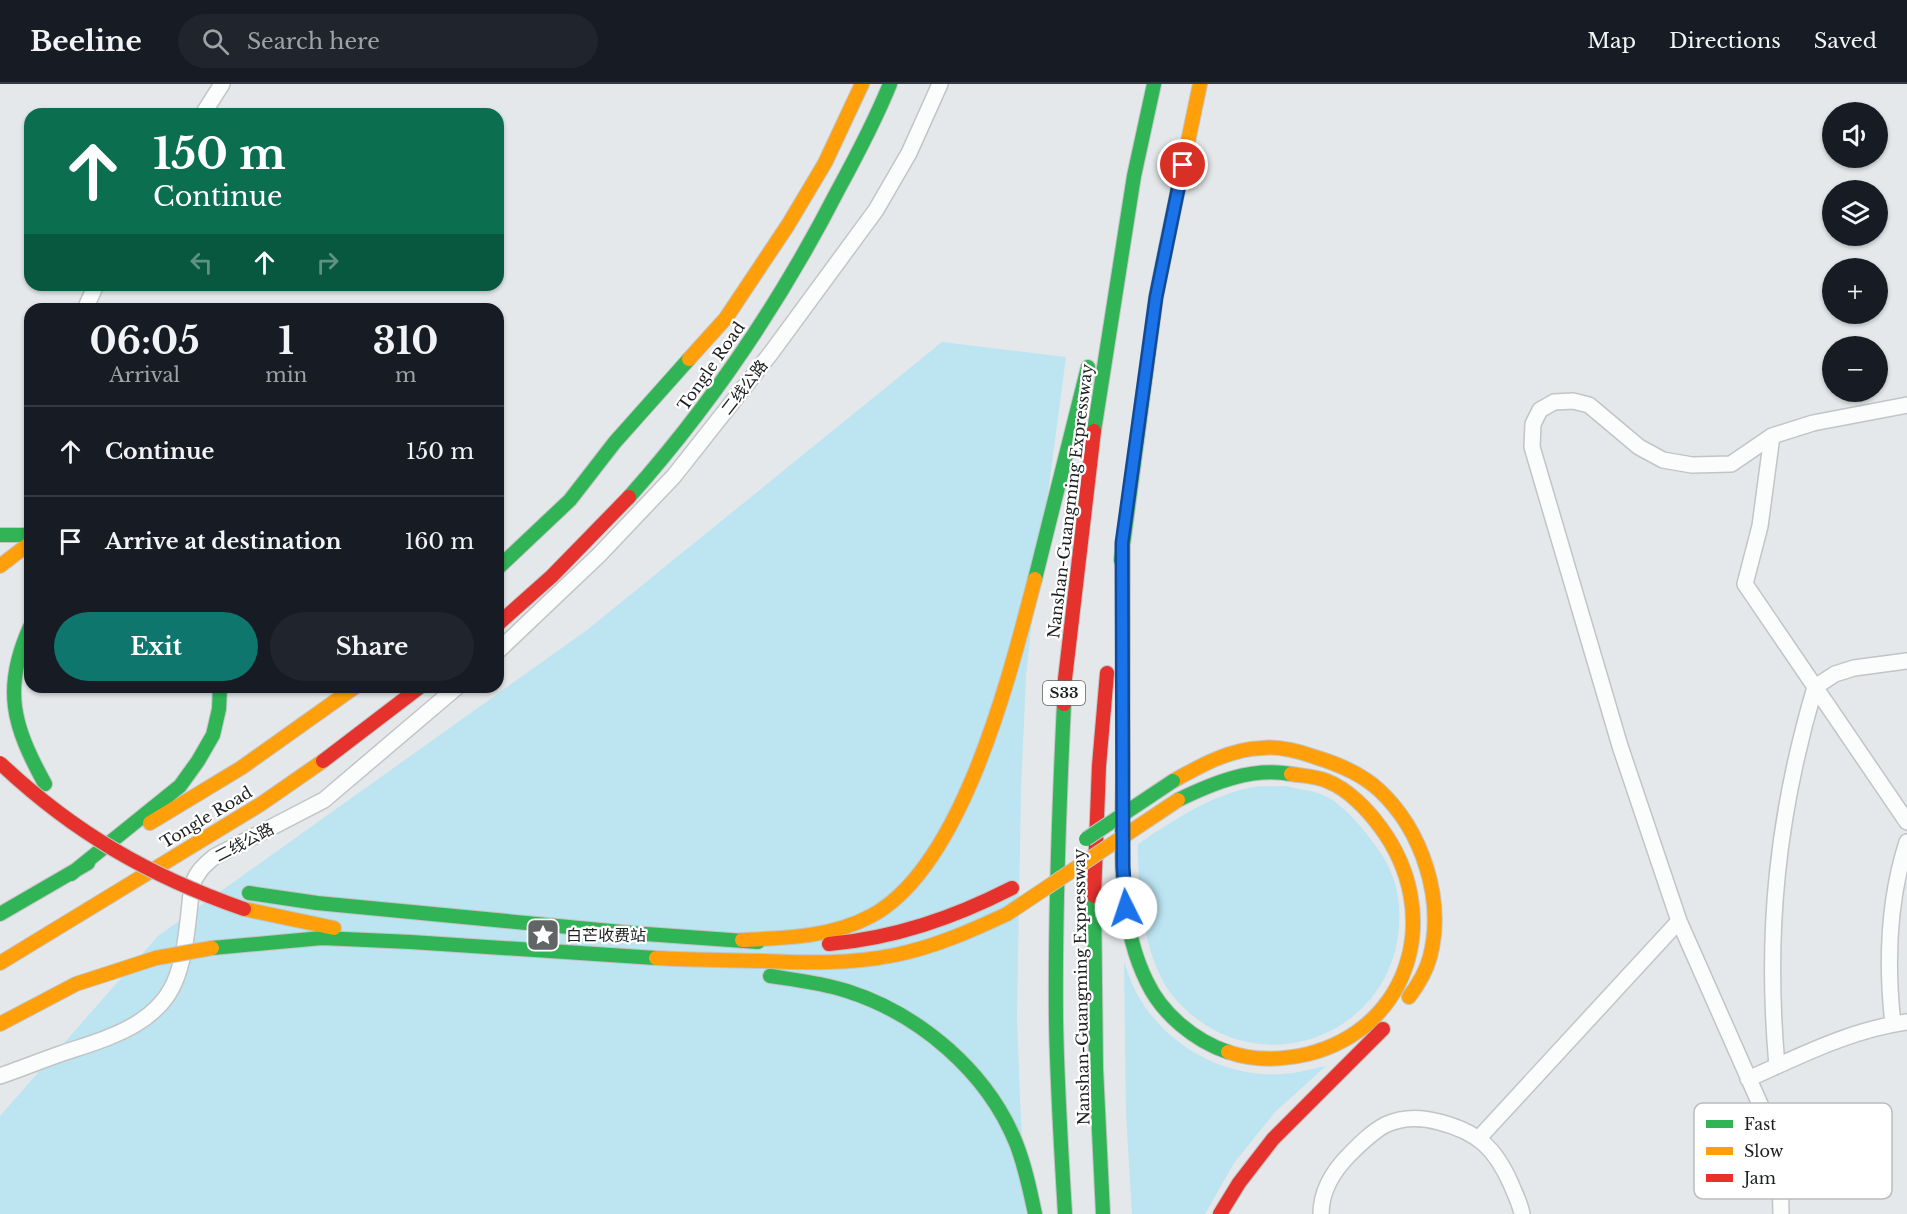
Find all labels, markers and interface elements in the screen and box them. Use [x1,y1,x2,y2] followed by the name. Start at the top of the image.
[178,14,598,68] search box
[30,24,142,59] text: Beeline
[199,25,232,58] icon: search
[247,28,380,55] text: Search here
[1587,28,1636,54] text: Map
[1669,28,1781,54] text: Directions
[1814,28,1877,54] text: Saved
[1822,102,1888,402] map controls
[1822,102,1888,168] button: sound
[153,128,286,180] text: 150 m
[54,132,132,210] icon: ahead
[1157,139,1208,190] pin
[1166,148,1199,181] icon: arrive
[153,180,283,213] text: Continue
[1822,180,1888,246] button: layers
[185,246,218,279] icon: left
[248,246,281,279] icon: ahead
[311,246,344,279] icon: right
[1822,258,1888,324] button: +
[673,318,749,414] street label: Tongle Road
[89,319,200,364] text: 06:05
[278,319,294,364] text: 1
[373,319,439,364] text: 310
[1822,336,1888,402] button: −
[716,356,772,418] street label: 二线公路
[1043,362,1097,639] street label: Nanshan-Guangming Expressway
[109,363,180,387] text: Arrival
[265,363,307,387] text: min
[395,363,416,387] text: m
[54,435,87,468] icon: ahead
[105,438,214,465] text: Continue
[406,438,474,465] text: 150 m
[54,525,87,558] icon: arrive
[105,528,342,555] text: Arrive at destination
[404,528,474,555] text: 160 m
[54,612,258,681] button: Exit
[270,612,474,681] button: Share
[1043,681,1085,705] road number: S33
[156,782,256,852] street label: Tongle Road
[211,818,277,866] street label: 二线公路
[1069,848,1093,1125] street label: Nanshan-Guangming Expressway
[1094,876,1158,940] position arrow
[525,917,561,953] place icon: 白芒收费站
[566,925,646,945] place label: 白芒收费站
[1694,1103,1892,1199] legend
[1744,1114,1776,1134] text: Fast
[1744,1141,1784,1161] text: Slow
[1742,1168,1776,1188] text: Jam

